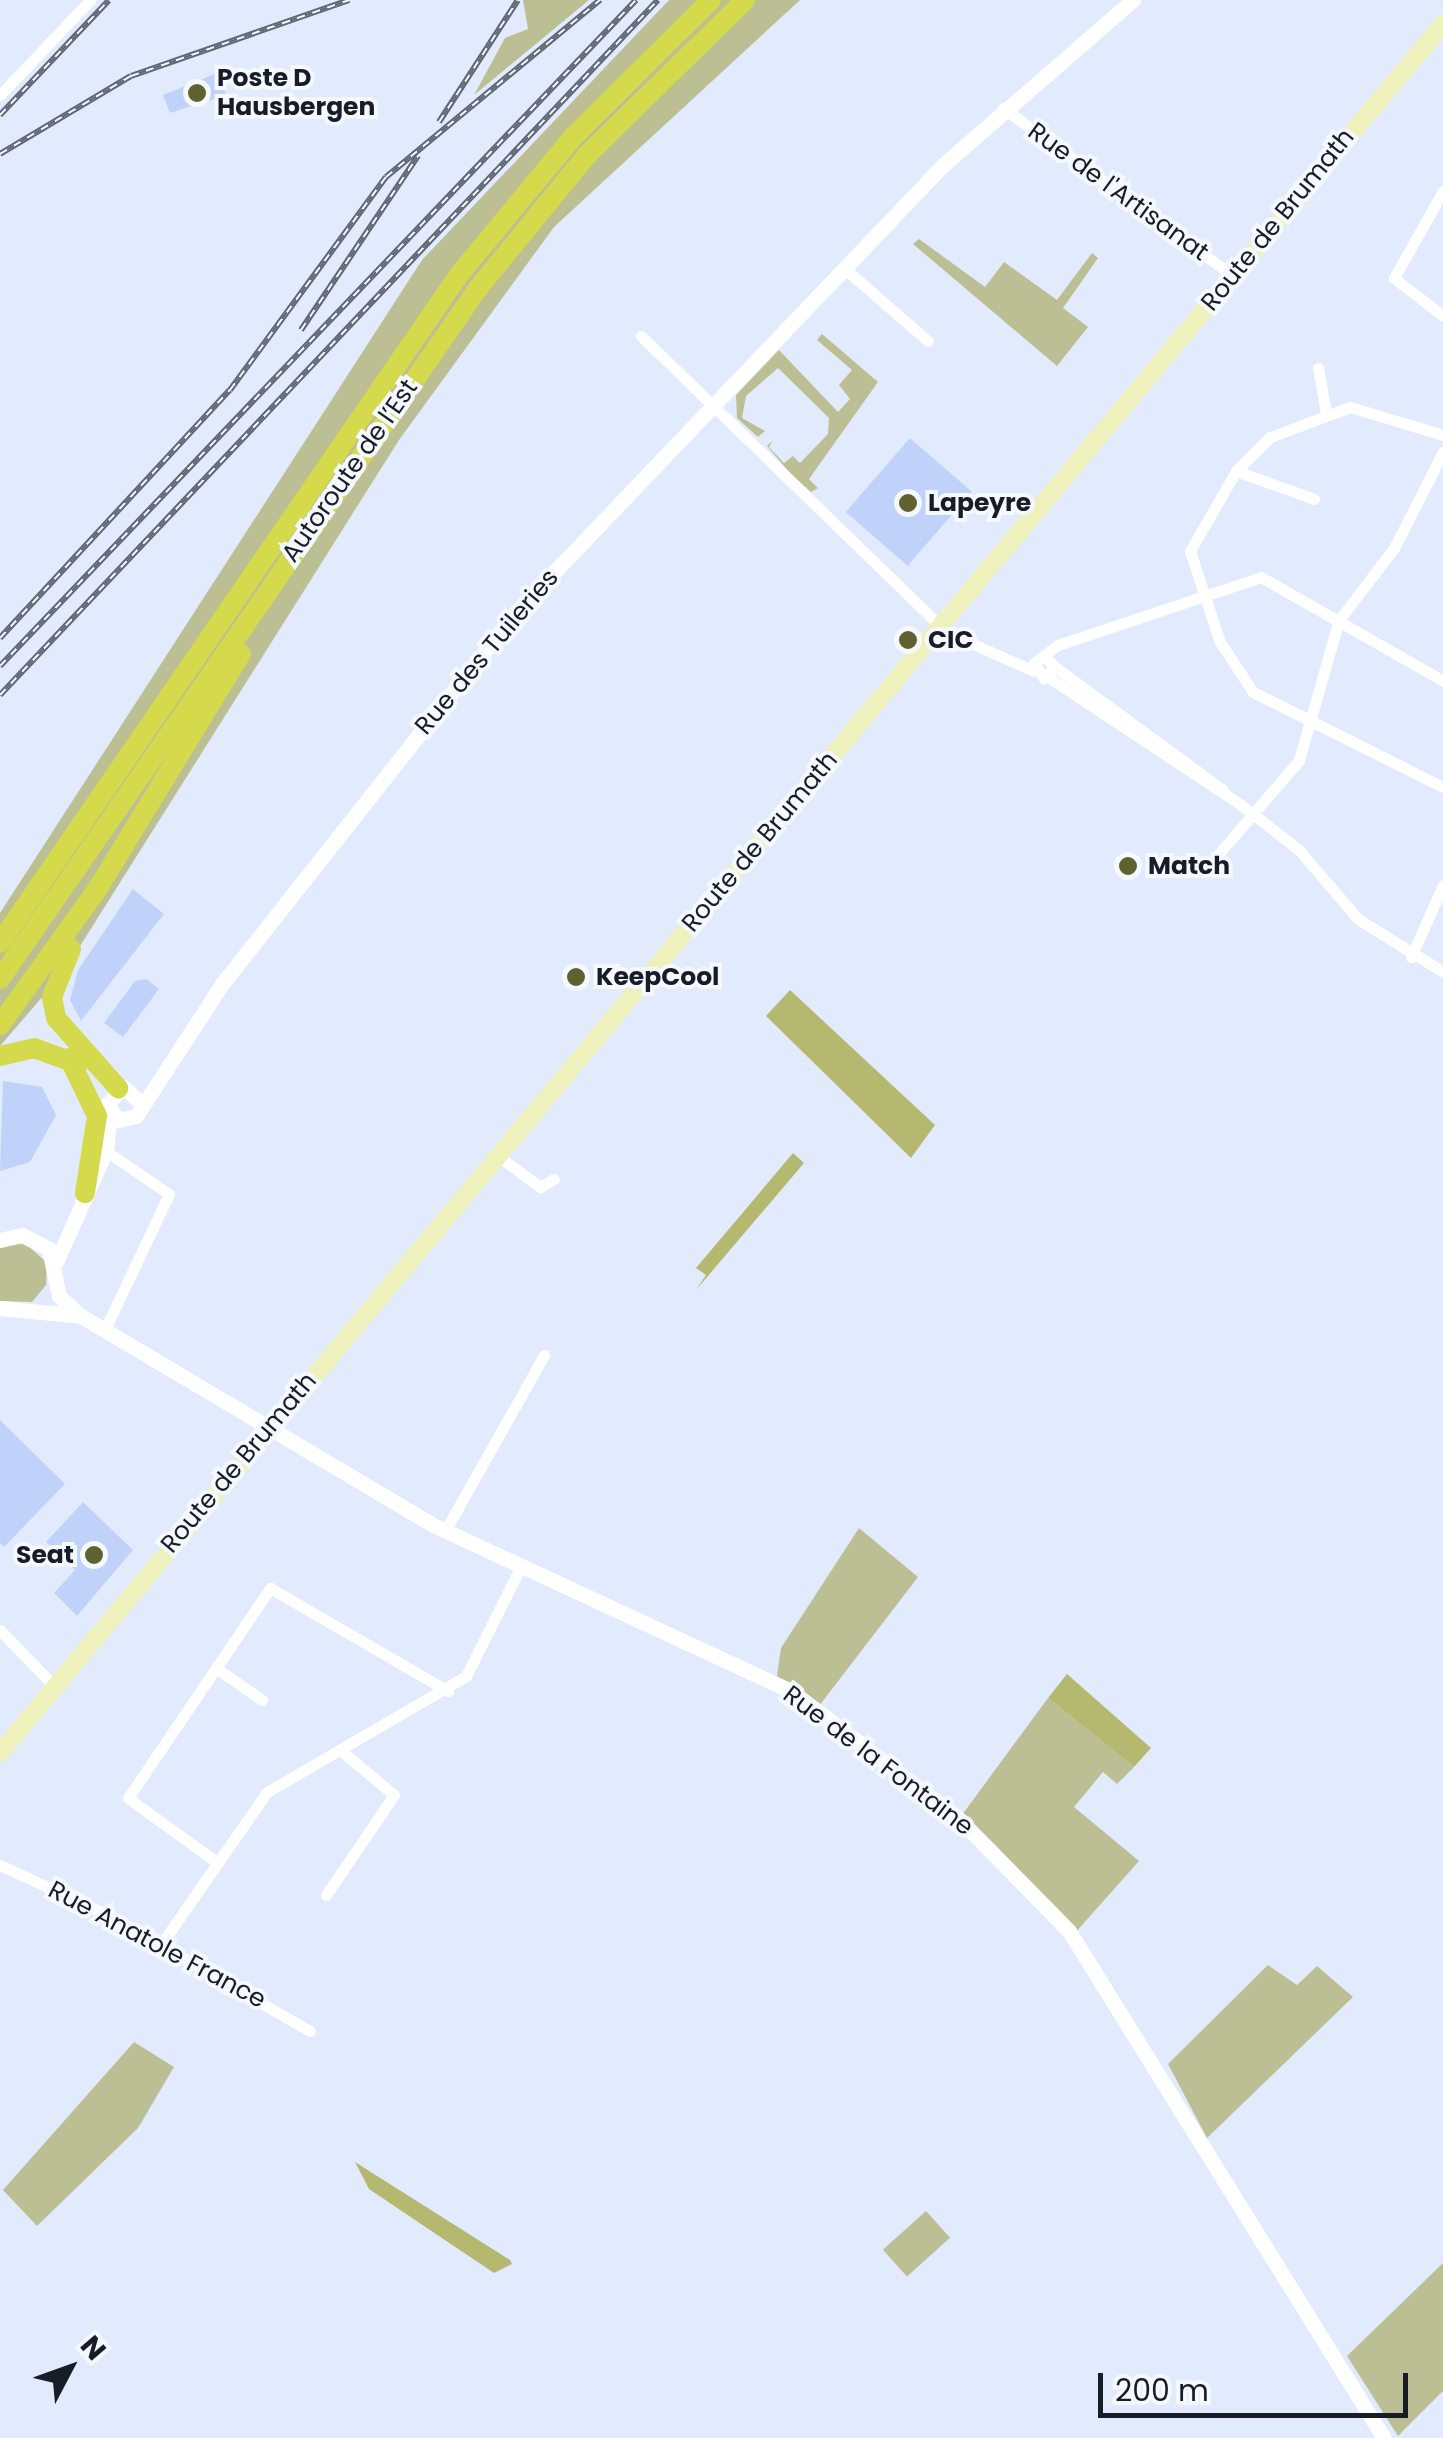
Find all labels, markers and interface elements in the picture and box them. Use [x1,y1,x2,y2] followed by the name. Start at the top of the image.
[217,64,375,123] place label: Poste D Hausbergen
[186,82,208,104] marker: Poste D Hausbergen
[1022,116,1214,268] street label: Rue de l'Artisanat
[1195,123,1361,317] street label: Route de Brumath
[276,374,424,568] street label: Autoroute de l’Est
[928,488,1031,518] place label: Lapeyre
[897,492,919,514] marker: Lapeyre
[409,563,565,741] street label: Rue des Tuileries
[928,625,973,655] place label: CIC
[897,629,919,651] marker: CIC
[676,746,844,938] street label: Route de Brumath
[1148,851,1230,881] place label: Match
[1117,855,1139,877] marker: Match
[596,962,719,992] place label: KeepCool
[565,966,587,988] marker: KeepCool
[155,1367,323,1559] street label: Route de Brumath
[16,1540,74,1570] place label: Seat
[83,1544,105,1566] marker: Seat
[777,1680,979,1842] street label: Rue de la Fontaine
[43,1875,271,2015] street label: Rue Anatole France
[20,2318,120,2418] north arrow
[71,2327,115,2369] text: N
[1103,2353,1413,2415] scale bar
[1115,2369,1209,2412] text: 200 m

